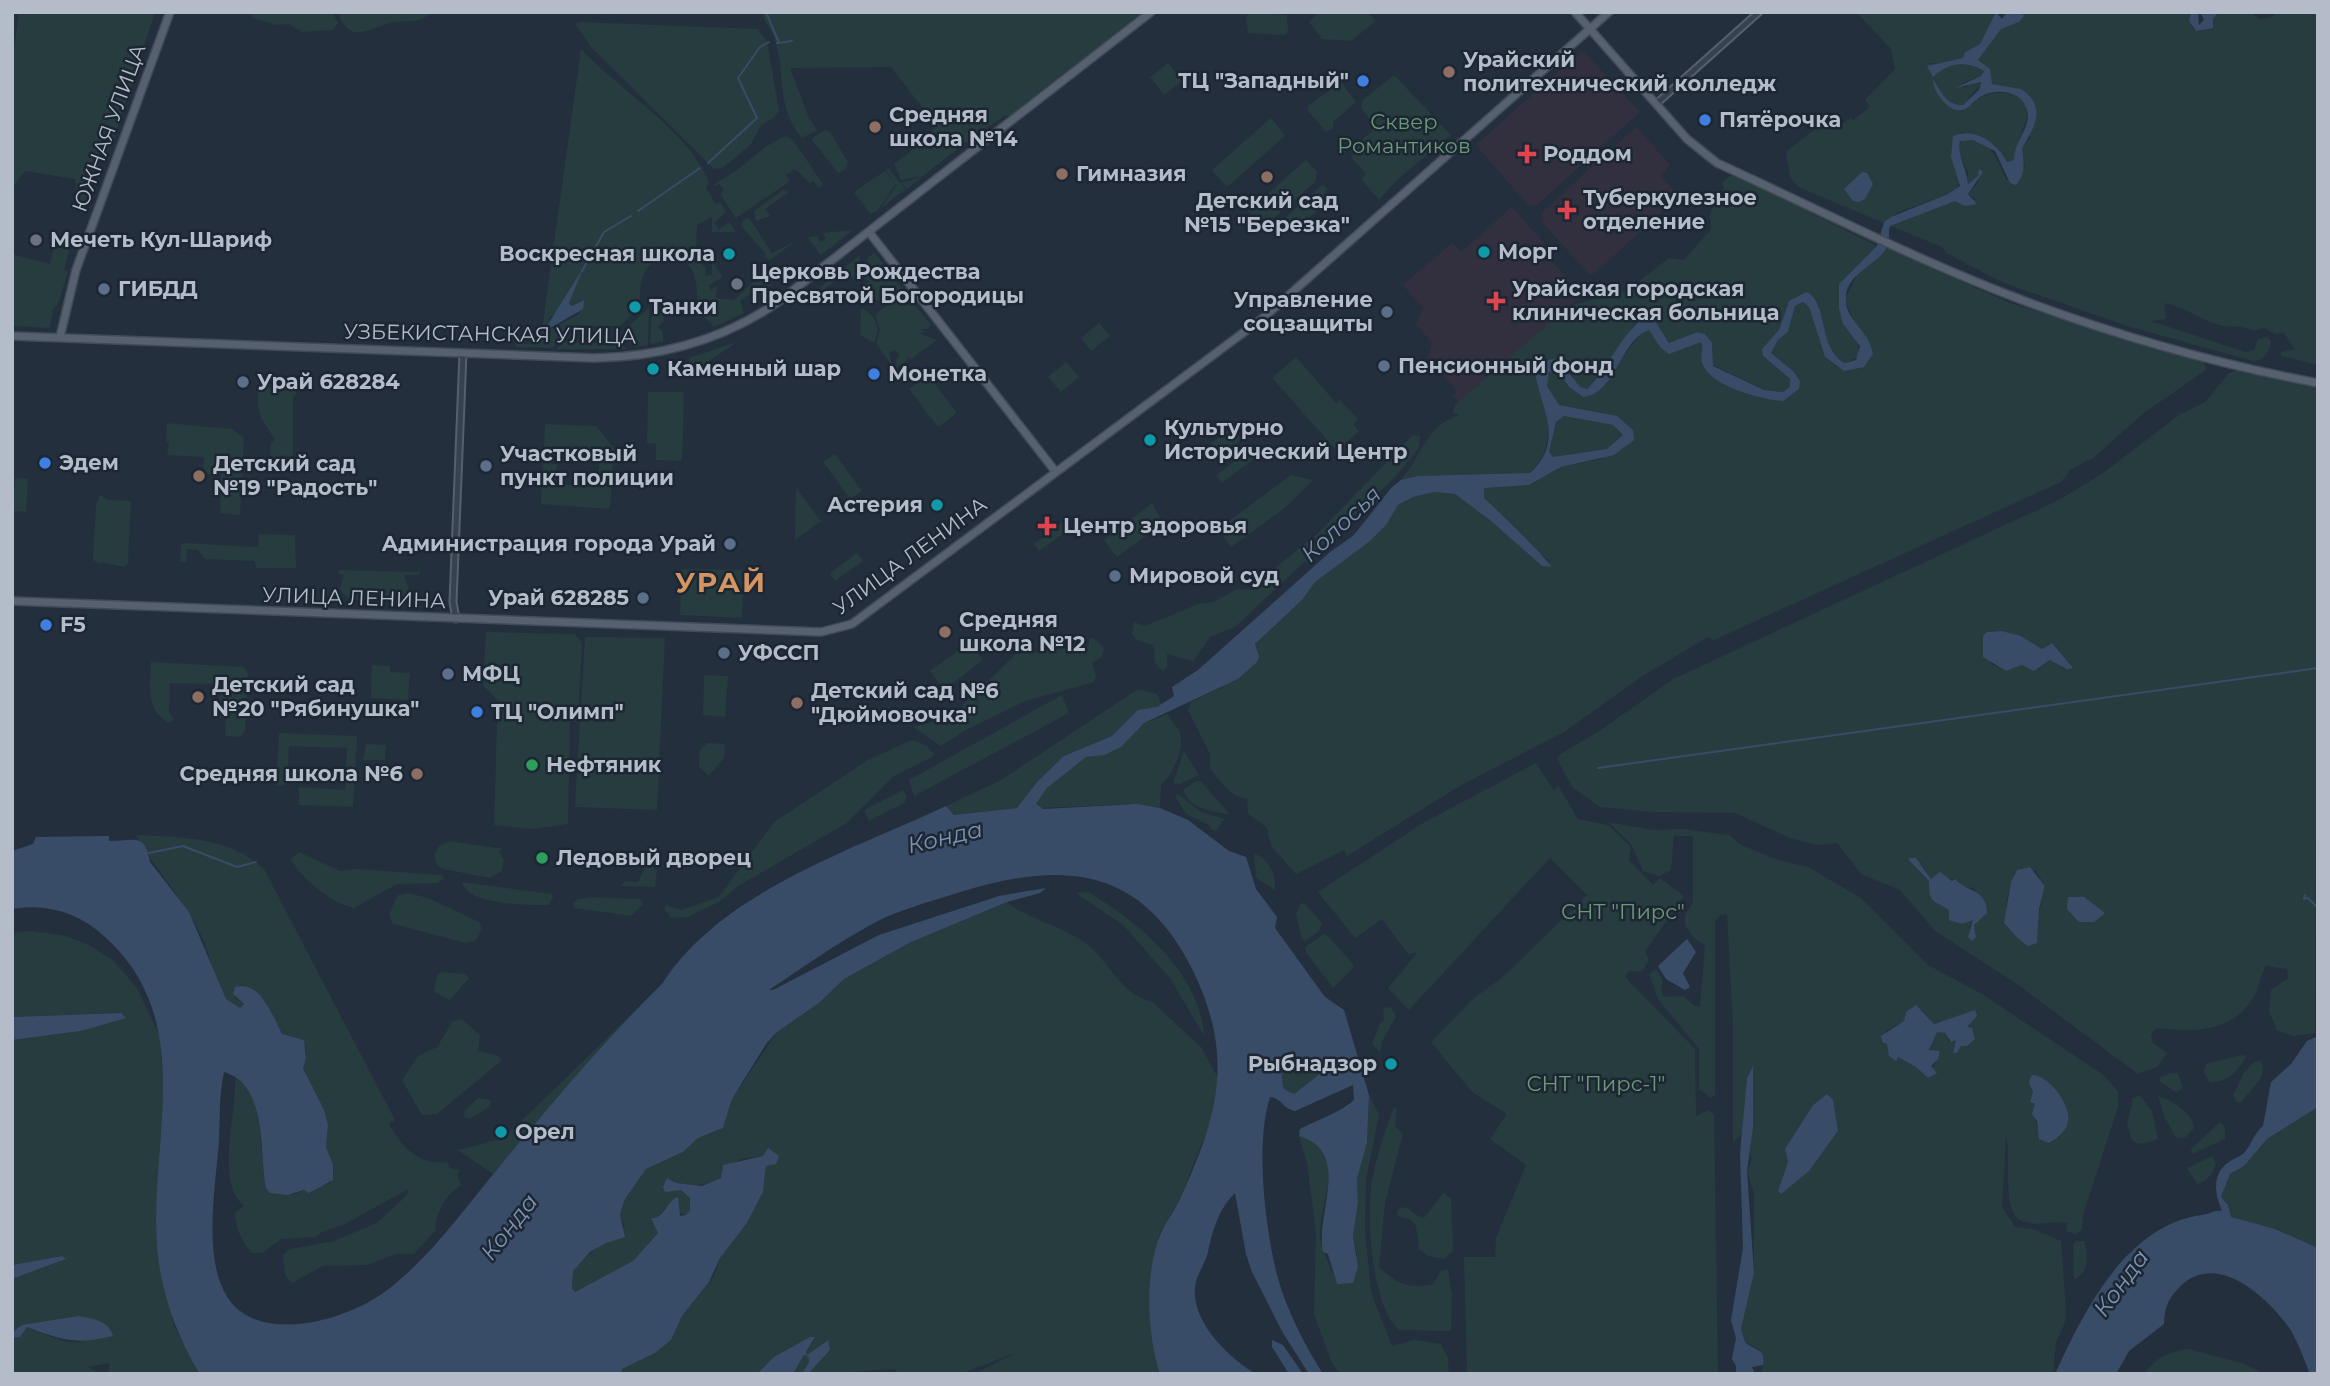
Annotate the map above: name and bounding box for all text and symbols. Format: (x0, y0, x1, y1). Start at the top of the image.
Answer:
street label: ЮЖНАЯ УЛИЦА (67, 40, 151, 215)
place label: Урайский политехнический колледж (1463, 47, 1777, 96)
marker: Урайский политехнический колледж (1441, 64, 1457, 80)
place label: ТЦ "Западный" (1178, 68, 1349, 93)
marker: ТЦ "Западный" (1355, 73, 1371, 89)
place label: Средняя школа №14 (889, 102, 1018, 151)
place label: Пятёрочка (1719, 107, 1841, 132)
park label: Сквер Романтиков (1337, 109, 1471, 158)
marker: Пятёрочка (1697, 112, 1713, 128)
marker: Средняя школа №14 (867, 119, 883, 135)
place label: Роддом (1543, 141, 1632, 166)
marker: Роддом (1517, 144, 1537, 164)
place label: Гимназия (1076, 161, 1186, 186)
marker: Гимназия (1054, 166, 1070, 182)
marker: Детский сад №15 "Березка" (1259, 169, 1275, 185)
place label: Туберкулезное отделение (1583, 185, 1757, 234)
place label: Детский сад №15 "Березка" (1184, 188, 1350, 237)
marker: Туберкулезное отделение (1557, 200, 1577, 220)
place label: Мечеть Кул-Шариф (50, 227, 272, 252)
marker: Мечеть Кул-Шариф (28, 232, 44, 248)
place label: Морг (1498, 239, 1558, 264)
place label: Воскресная школа (499, 241, 715, 266)
marker: Морг (1476, 244, 1492, 260)
marker: Воскресная школа (721, 246, 737, 262)
place label: Церковь Рождества Пресвятой Богородицы (751, 259, 1024, 308)
place label: ГИБДД (118, 276, 198, 301)
marker: Церковь Рождества Пресвятой Богородицы (729, 276, 745, 292)
place label: Урайская городская клиническая больница (1512, 276, 1780, 325)
marker: ГИБДД (96, 281, 112, 297)
place label: Управление соцзащиты (1234, 287, 1373, 336)
marker: Урайская городская клиническая больница (1486, 291, 1506, 311)
place label: Танки (649, 294, 717, 319)
marker: Танки (627, 299, 643, 315)
marker: Управление соцзащиты (1379, 304, 1395, 320)
street label: УЗБЕКИСТАНСКАЯ УЛИЦА (343, 318, 637, 349)
place label: Пенсионный фонд (1398, 353, 1613, 378)
place label: Каменный шар (667, 356, 841, 381)
marker: Пенсионный фонд (1376, 358, 1392, 374)
marker: Каменный шар (645, 361, 661, 377)
place label: Монетка (888, 361, 987, 386)
marker: Монетка (866, 366, 882, 382)
place label: Урай 628284 (257, 369, 400, 394)
marker: Урай 628284 (235, 374, 251, 390)
place label: Культурно Исторический Центр (1164, 415, 1408, 464)
marker: Культурно Исторический Центр (1142, 432, 1158, 448)
place label: Участковый пункт полиции (500, 441, 674, 490)
place label: Эдем (59, 450, 119, 475)
place label: Детский сад №19 "Радость" (213, 451, 377, 500)
marker: Эдем (37, 455, 53, 471)
marker: Участковый пункт полиции (478, 458, 494, 474)
marker: Детский сад №19 "Радость" (191, 468, 207, 484)
water label: Колосья (1295, 480, 1387, 568)
street label: УЛИЦА ЛЕНИНА (828, 491, 992, 620)
place label: Астерия (827, 492, 923, 517)
marker: Астерия (929, 497, 945, 513)
place label: Центр здоровья (1063, 513, 1247, 538)
marker: Центр здоровья (1037, 516, 1057, 536)
place label: Администрация города Урай (381, 531, 716, 556)
marker: Администрация города Урай (722, 536, 738, 552)
place label: Мировой суд (1129, 563, 1279, 588)
district label: УРАЙ (675, 565, 767, 599)
marker: Мировой суд (1107, 568, 1123, 584)
street label: УЛИЦА ЛЕНИНА (262, 582, 447, 613)
place label: Урай 628285 (488, 585, 629, 610)
marker: Урай 628285 (635, 590, 651, 606)
place label: Средняя школа №12 (959, 607, 1085, 656)
place label: F5 (60, 612, 86, 637)
marker: F5 (38, 617, 54, 633)
marker: Средняя школа №12 (937, 624, 953, 640)
place label: УФССП (738, 640, 820, 665)
marker: УФССП (716, 645, 732, 661)
place label: МФЦ (462, 661, 520, 686)
marker: МФЦ (440, 666, 456, 682)
place label: Детский сад №20 "Рябинушка" (212, 672, 420, 721)
place label: Детский сад №6 "Дюймовочка" (811, 678, 999, 727)
marker: Детский сад №20 "Рябинушка" (190, 689, 206, 705)
marker: Детский сад №6 "Дюймовочка" (789, 695, 805, 711)
place label: ТЦ "Олимп" (491, 699, 624, 724)
marker: ТЦ "Олимп" (469, 704, 485, 720)
place label: Нефтяник (546, 752, 662, 777)
marker: Нефтяник (524, 757, 540, 773)
place label: Средняя школа №6 (179, 761, 403, 786)
marker: Средняя школа №6 (409, 766, 425, 782)
water label: Конда (905, 815, 985, 859)
place label: Ледовый дворец (556, 845, 751, 870)
marker: Ледовый дворец (534, 850, 550, 866)
park label: СНТ "Пирс" (1561, 899, 1685, 924)
place label: Рыбнадзор (1248, 1051, 1377, 1076)
marker: Рыбнадзор (1383, 1056, 1399, 1072)
park label: СНТ "Пирс-1" (1527, 1071, 1665, 1096)
place label: Орел (515, 1119, 575, 1144)
marker: Орел (493, 1124, 509, 1140)
water label: Конда (474, 1188, 544, 1266)
water label: Конда (2087, 1244, 2155, 1322)

